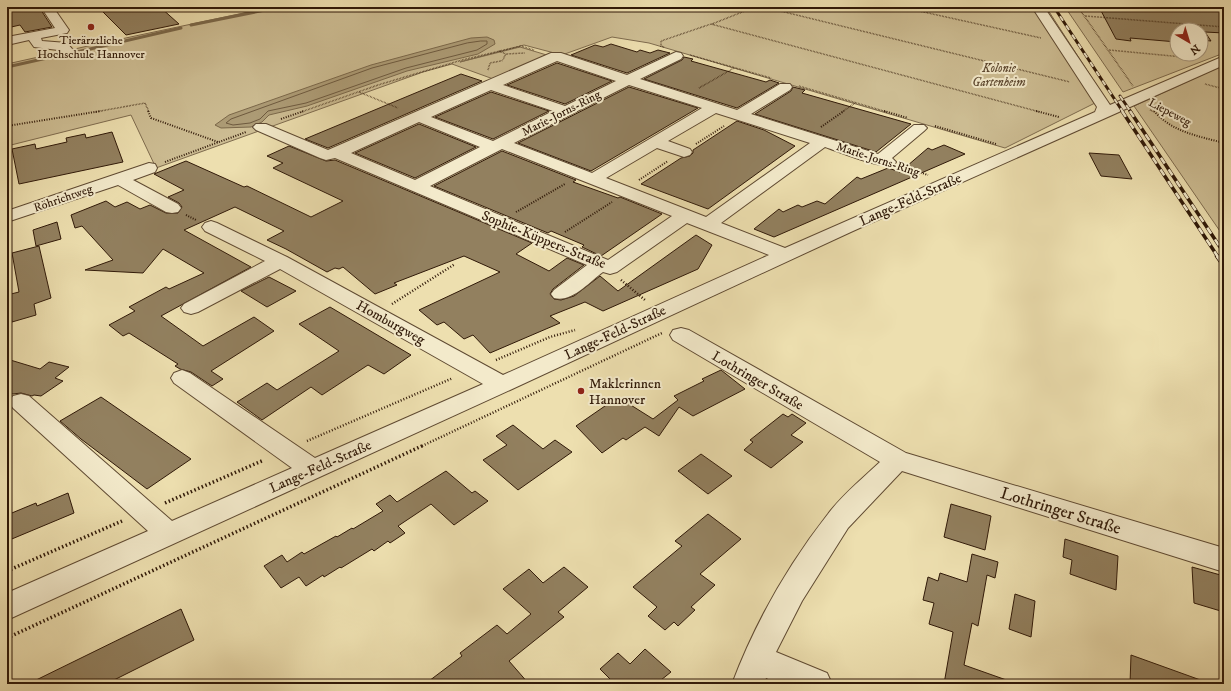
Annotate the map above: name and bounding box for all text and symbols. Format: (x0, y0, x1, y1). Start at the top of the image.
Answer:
marker: Tierärztliche Hochschule Hannover (86, 22, 96, 32)
north arrow (1169, 22, 1209, 62)
place label: Tierärztliche Hochschule Hannover (37, 33, 145, 62)
text: N (1187, 41, 1202, 57)
park label: Kolonie Gartenheim (972, 61, 1026, 90)
street label: Marie-Jorns-Ring (519, 87, 603, 140)
street label: Liepeweg (1146, 95, 1194, 130)
street label: Marie-Jorns-Ring (834, 139, 921, 180)
street label: Lange-Feld-Straße (857, 169, 964, 230)
street label: Röhrichtweg (32, 181, 95, 216)
street label: Sophie-Küppers-Straße (479, 207, 609, 273)
street label: Homburgweg (353, 297, 428, 349)
street label: Lange-Feld-Straße (562, 301, 669, 364)
street label: Lothringer Straße (708, 347, 807, 414)
place label: Maklerinnen Hannover (589, 375, 662, 409)
marker: Maklerinnen Hannover (576, 386, 586, 396)
street label: Lange-Feld-Straße (267, 436, 374, 497)
street label: Lothringer Straße (998, 482, 1124, 540)

